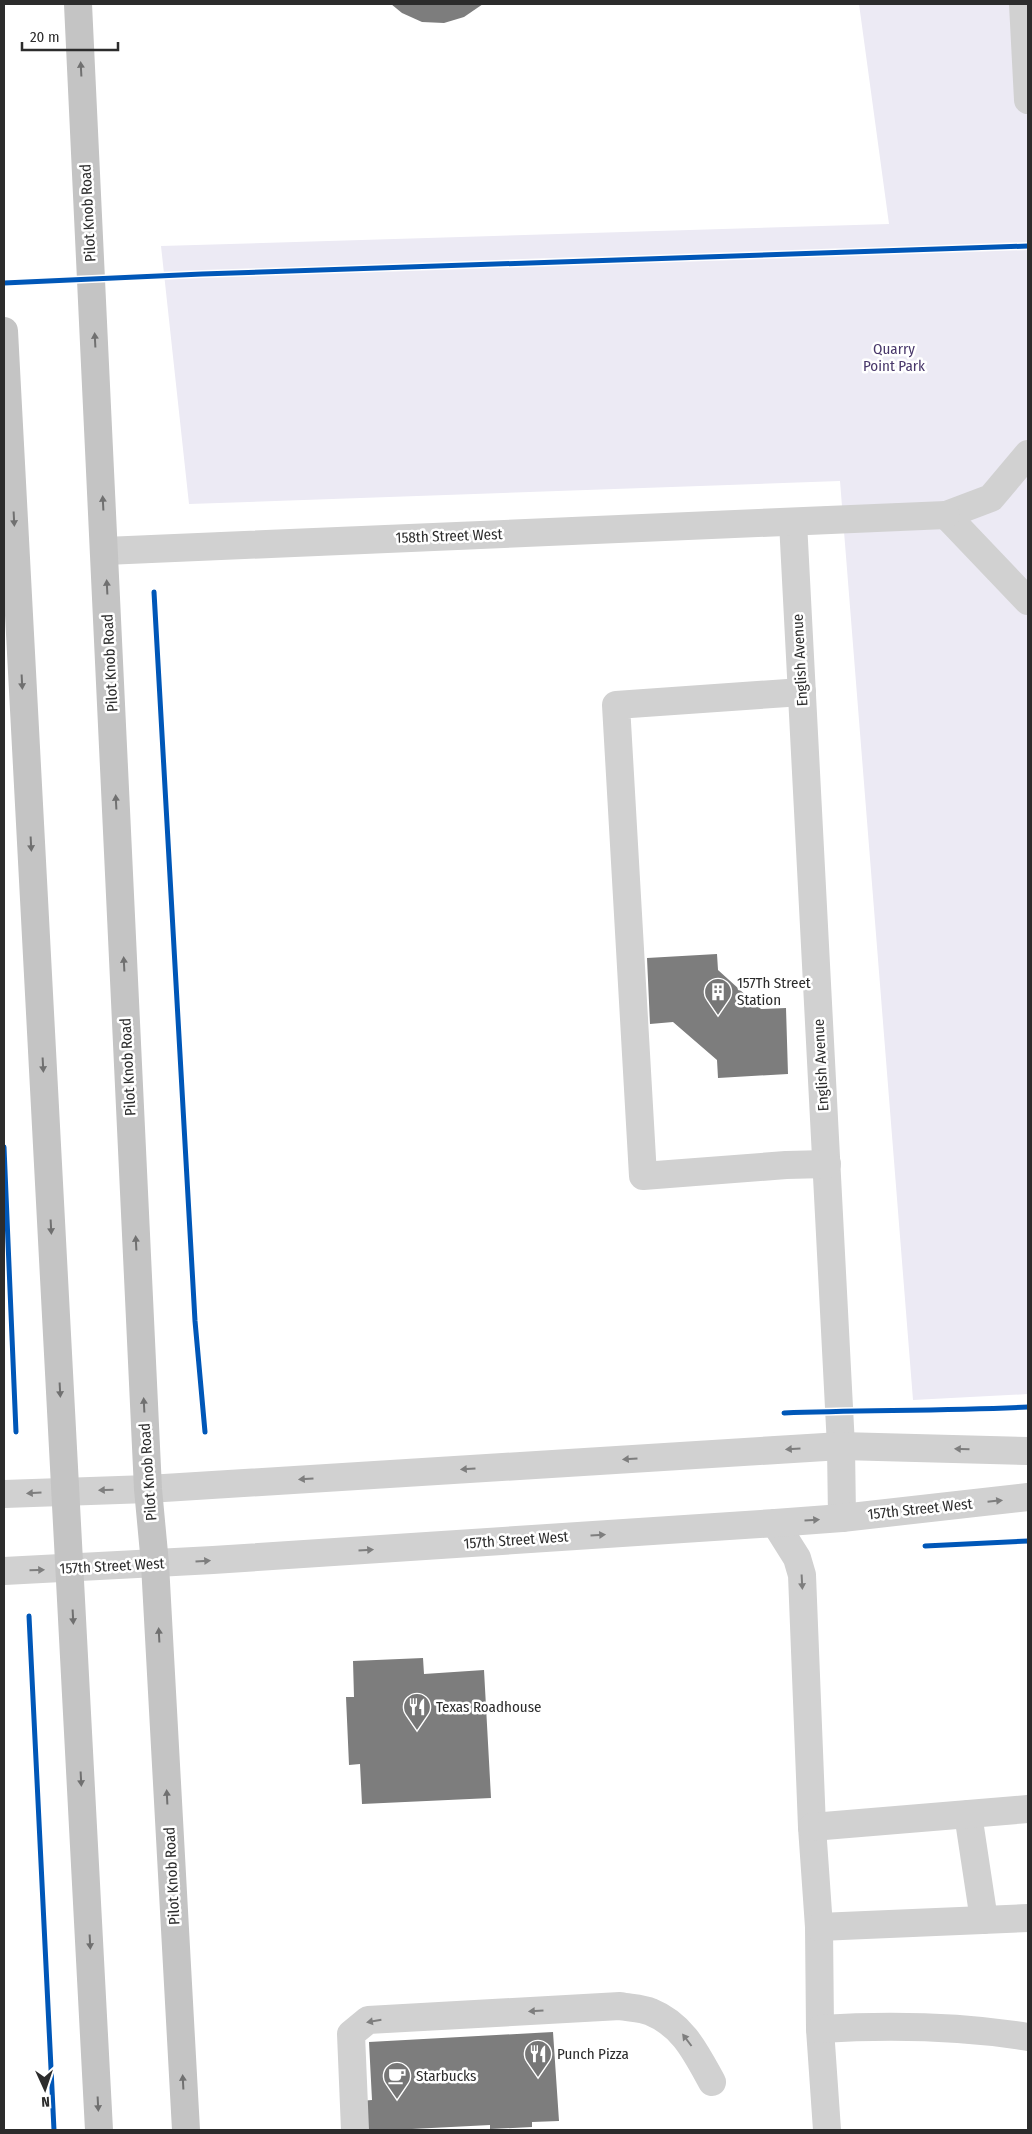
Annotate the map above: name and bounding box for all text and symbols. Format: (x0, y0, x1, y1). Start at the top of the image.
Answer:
scale bar (22, 20, 119, 52)
text: 20 m (30, 28, 60, 46)
one-way arrow (77, 61, 85, 77)
street label: Pilot Knob Road (76, 164, 100, 262)
one-way arrow (90, 332, 98, 348)
park label: Quarry Point Park (863, 340, 925, 375)
one-way arrow (98, 494, 106, 510)
one-way arrow (10, 512, 18, 528)
street label: 158th Street West (395, 525, 503, 547)
one-way arrow (102, 579, 110, 595)
street label: English Avenue (789, 613, 811, 707)
street label: Pilot Knob Road (98, 614, 122, 712)
one-way arrow (19, 674, 27, 690)
one-way arrow (112, 794, 120, 810)
one-way arrow (27, 836, 35, 852)
one-way arrow (119, 956, 127, 972)
place label: 157Th Street Station (737, 974, 811, 1009)
building icon: 157Th Street Station (703, 977, 733, 1016)
street label: Pilot Knob Road (116, 1018, 140, 1116)
street label: English Avenue (810, 1018, 832, 1112)
one-way arrow (39, 1057, 47, 1073)
one-way arrow (48, 1220, 56, 1236)
one-way arrow (132, 1235, 140, 1251)
one-way arrow (56, 1382, 64, 1398)
one-way arrow (140, 1397, 148, 1413)
street label: Pilot Knob Road (136, 1422, 160, 1522)
one-way arrow (784, 1445, 800, 1453)
one-way arrow (954, 1445, 970, 1453)
one-way arrow (622, 1455, 638, 1463)
one-way arrow (460, 1465, 476, 1473)
one-way arrow (298, 1476, 314, 1484)
one-way arrow (98, 1486, 114, 1494)
one-way arrow (26, 1489, 42, 1497)
street label: 157th Street West (867, 1495, 973, 1523)
one-way arrow (987, 1497, 1003, 1505)
one-way arrow (804, 1516, 820, 1524)
street label: 157th Street West (463, 1527, 569, 1553)
one-way arrow (590, 1530, 606, 1538)
one-way arrow (358, 1546, 374, 1554)
street label: 157th Street West (59, 1554, 165, 1578)
one-way arrow (196, 1556, 212, 1564)
one-way arrow (29, 1565, 45, 1573)
one-way arrow (798, 1574, 806, 1590)
one-way arrow (69, 1609, 77, 1625)
one-way arrow (154, 1626, 162, 1642)
restaurant icon: Texas Roadhouse (402, 1692, 432, 1731)
place label: Texas Roadhouse (436, 1698, 541, 1716)
one-way arrow (78, 1772, 86, 1788)
one-way arrow (163, 1789, 171, 1805)
street label: Pilot Knob Road (160, 1827, 184, 1925)
one-way arrow (86, 1934, 94, 1950)
one-way arrow (527, 2007, 543, 2015)
one-way arrow (365, 2017, 381, 2025)
one-way arrow (682, 2033, 692, 2047)
restaurant icon: Punch Pizza (523, 2039, 553, 2078)
place label: Punch Pizza (557, 2045, 629, 2063)
cafe icon: Starbucks (382, 2061, 412, 2100)
north arrow (20, 2064, 70, 2114)
place label: Starbucks (416, 2067, 476, 2085)
one-way arrow (179, 2073, 187, 2089)
text: N (41, 2093, 50, 2110)
one-way arrow (94, 2096, 102, 2112)

